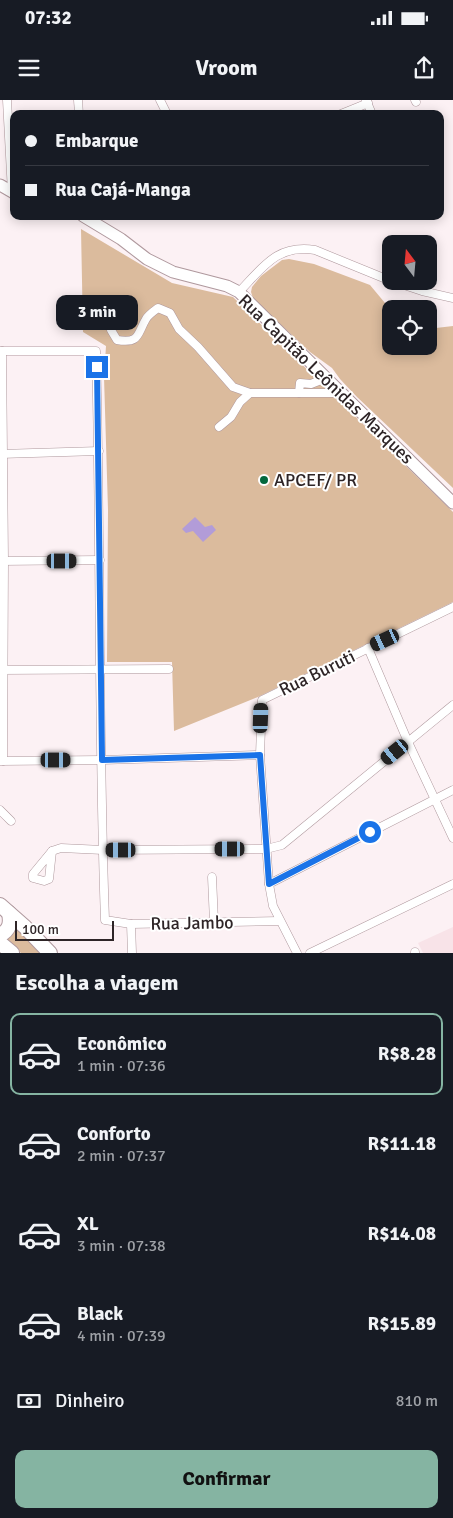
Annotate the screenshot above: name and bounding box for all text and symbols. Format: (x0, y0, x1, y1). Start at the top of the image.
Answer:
text: 07:32 (25, 6, 72, 30)
icon: menu (15, 54, 43, 82)
text: Vroom (196, 54, 258, 81)
icon: share (410, 54, 438, 82)
text: Embarque (55, 129, 139, 153)
text: Rua Cajá-Manga (55, 178, 191, 202)
north arrow (382, 235, 438, 290)
map controls (382, 235, 437, 355)
street label: Rua Capitão Leônidas Marques (234, 289, 418, 469)
callout: 3 min (56, 294, 138, 330)
button: locate (382, 300, 437, 355)
text: 3 min (78, 302, 116, 322)
route end (86, 356, 108, 378)
place label: APCEF/ PR (274, 469, 357, 491)
marker: APCEF/ PR (258, 474, 270, 486)
car (47, 554, 77, 569)
car (368, 627, 401, 653)
street label: Rua Buruti (275, 645, 359, 701)
car (252, 703, 269, 733)
car (378, 737, 411, 767)
car (41, 753, 71, 768)
route start (359, 821, 381, 843)
car (215, 842, 245, 857)
car (106, 843, 136, 858)
street label: Rua Jambo (150, 911, 234, 935)
scale bar (15, 918, 114, 941)
text: 100 m (22, 921, 59, 938)
text: Escolha a viagem (15, 969, 179, 996)
icon: car (17, 1032, 62, 1077)
text: Econômico (77, 1032, 167, 1056)
text: R$8.28 (378, 1042, 436, 1066)
text: 1 min · 07:36 (77, 1056, 166, 1076)
icon: car (17, 1122, 62, 1167)
text: Conforto (77, 1122, 151, 1146)
text: R$11.18 (368, 1132, 436, 1156)
text: 2 min · 07:37 (77, 1146, 166, 1166)
icon: car (17, 1212, 62, 1257)
text: XL (77, 1212, 99, 1236)
text: R$14.08 (368, 1222, 436, 1246)
text: 3 min · 07:38 (77, 1236, 166, 1256)
icon: car (17, 1302, 62, 1347)
text: Black (77, 1302, 123, 1326)
text: R$15.89 (368, 1312, 436, 1336)
text: 4 min · 07:39 (77, 1326, 166, 1346)
icon: cash (15, 1387, 43, 1415)
text: Dinheiro (55, 1389, 124, 1413)
text: 810 m (396, 1391, 438, 1411)
button: Confirmar (15, 1450, 438, 1508)

